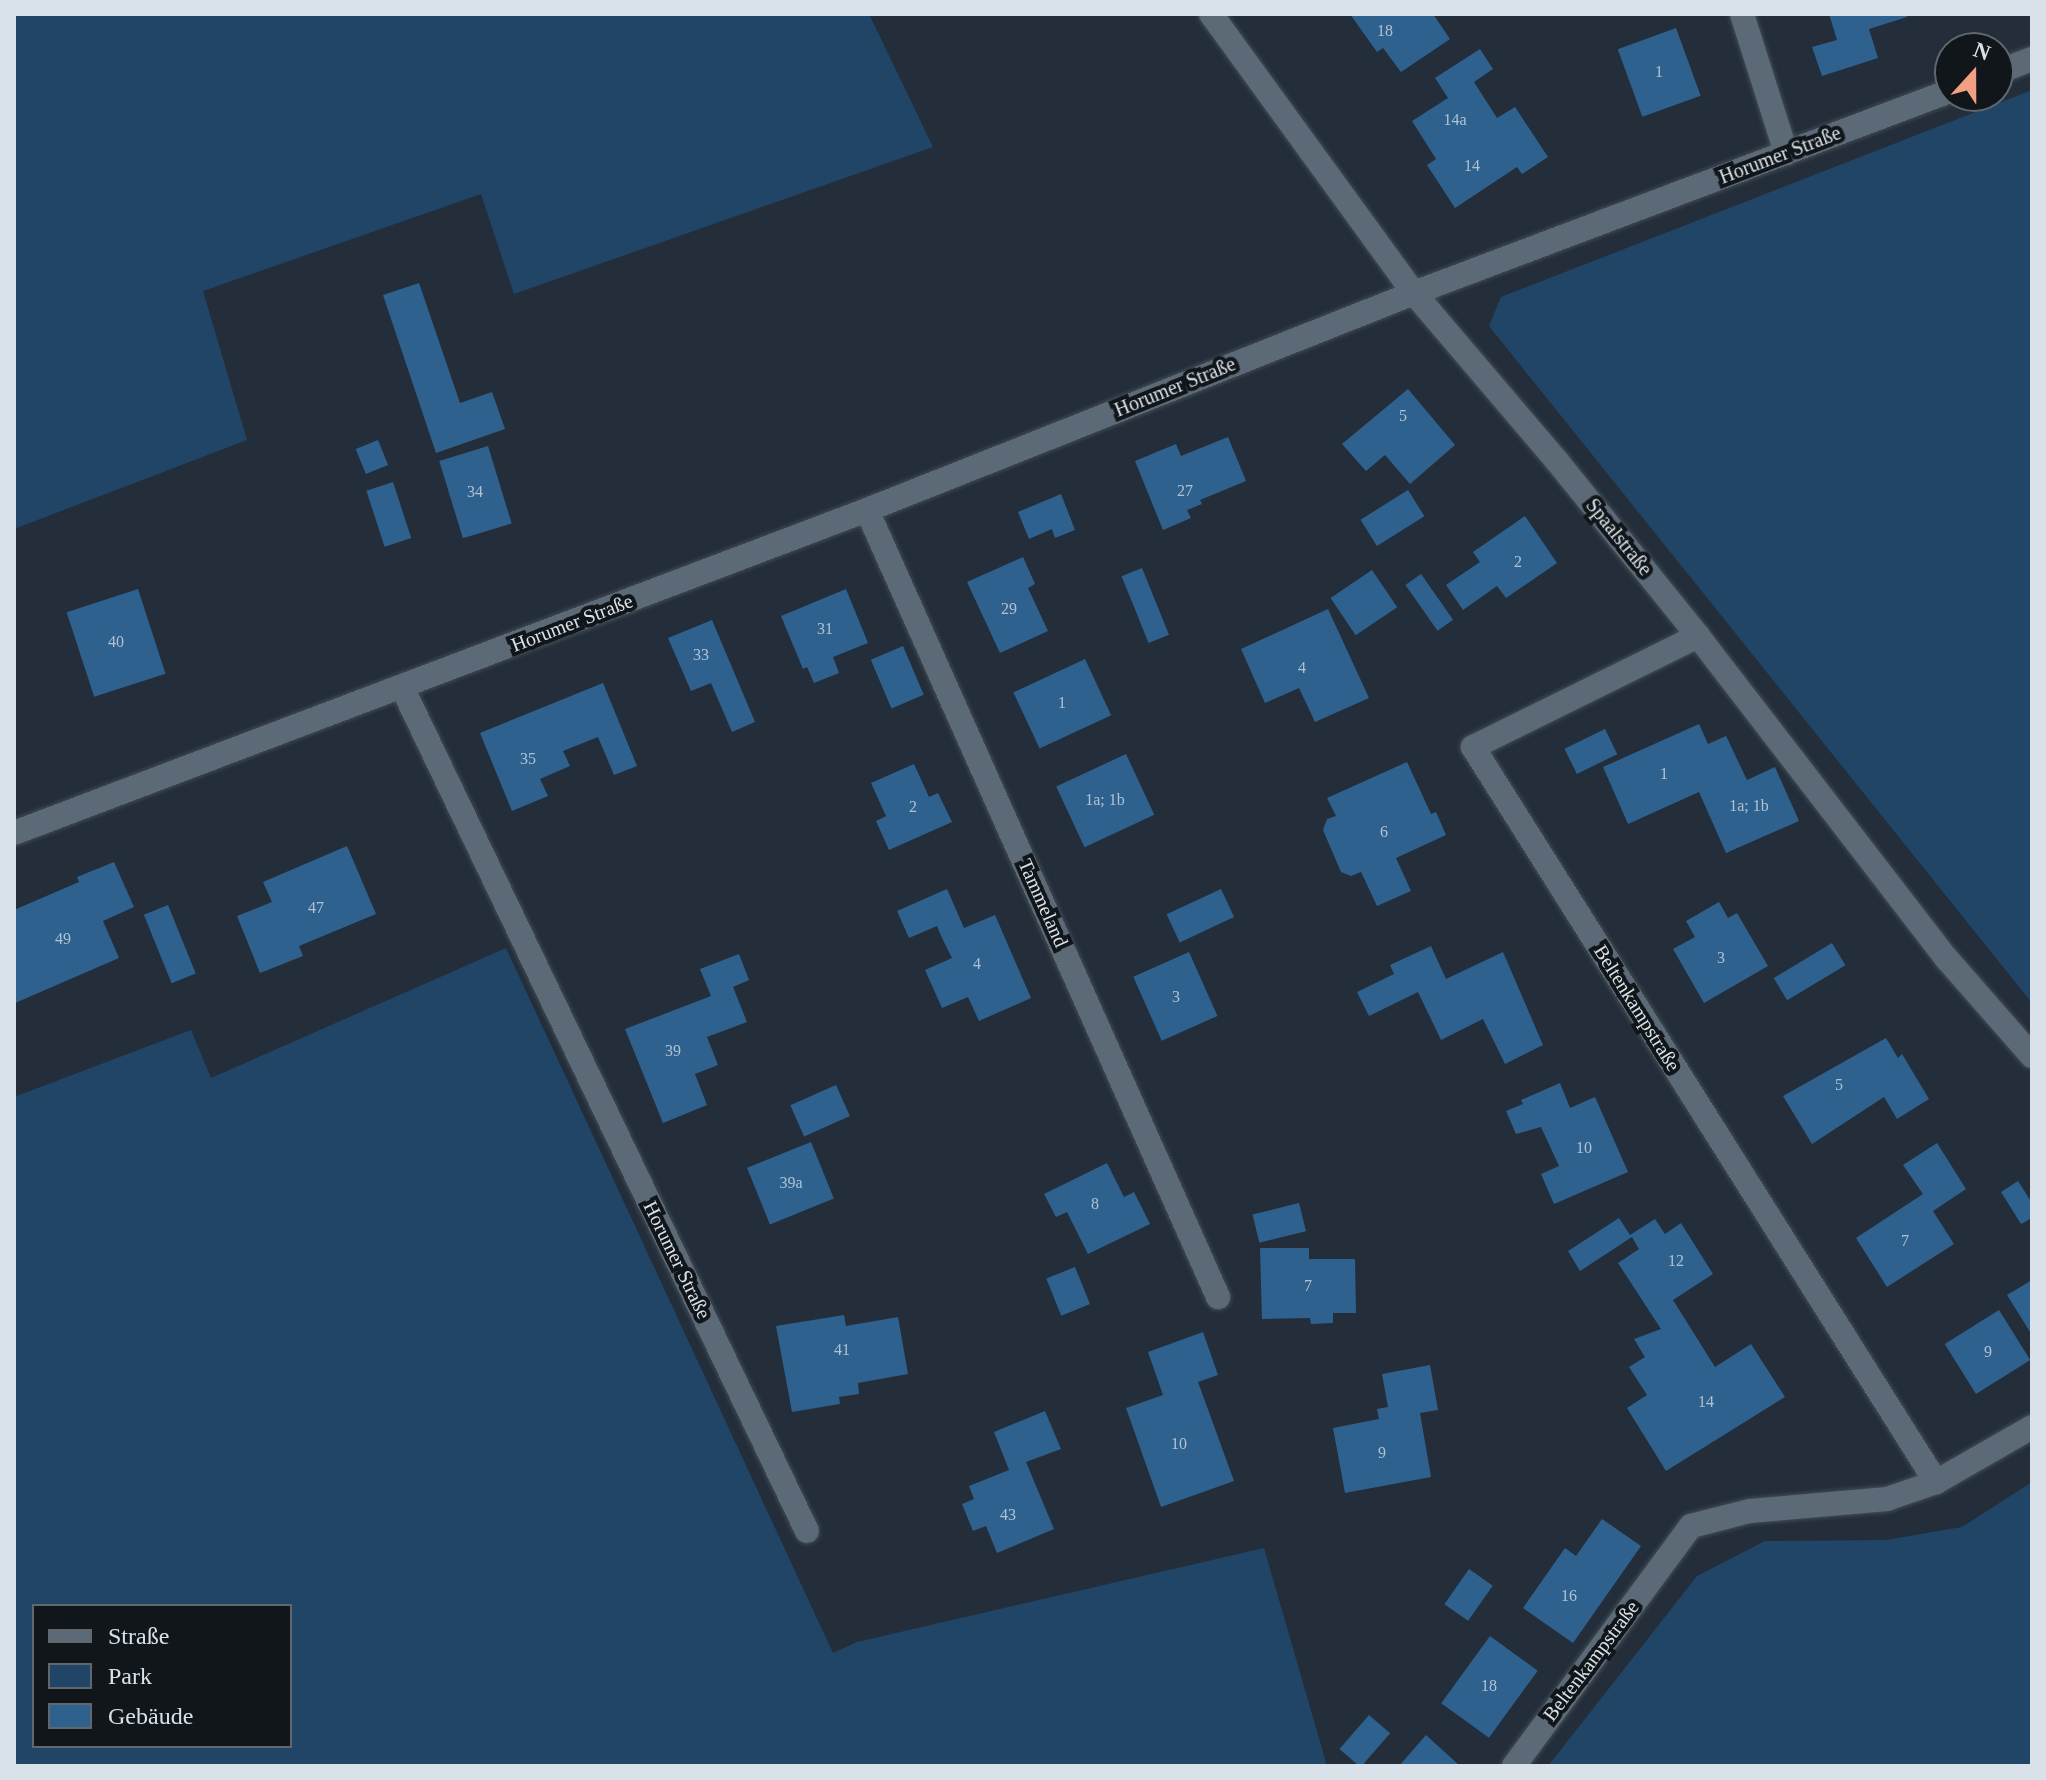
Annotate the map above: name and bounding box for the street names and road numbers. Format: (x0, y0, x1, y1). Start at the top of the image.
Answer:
street label: Horumer Straße (1716, 121, 1844, 189)
street label: Horumer Straße (1111, 352, 1239, 422)
street label: Spaalstraße (1581, 494, 1657, 580)
street label: Horumer Straße (508, 589, 636, 657)
street label: Tammeland (1013, 855, 1073, 951)
street label: Beltenkampstraße (1589, 940, 1685, 1076)
street label: Horumer Straße (638, 1197, 716, 1323)
street label: Beltenkampstraße (1538, 1596, 1644, 1726)

